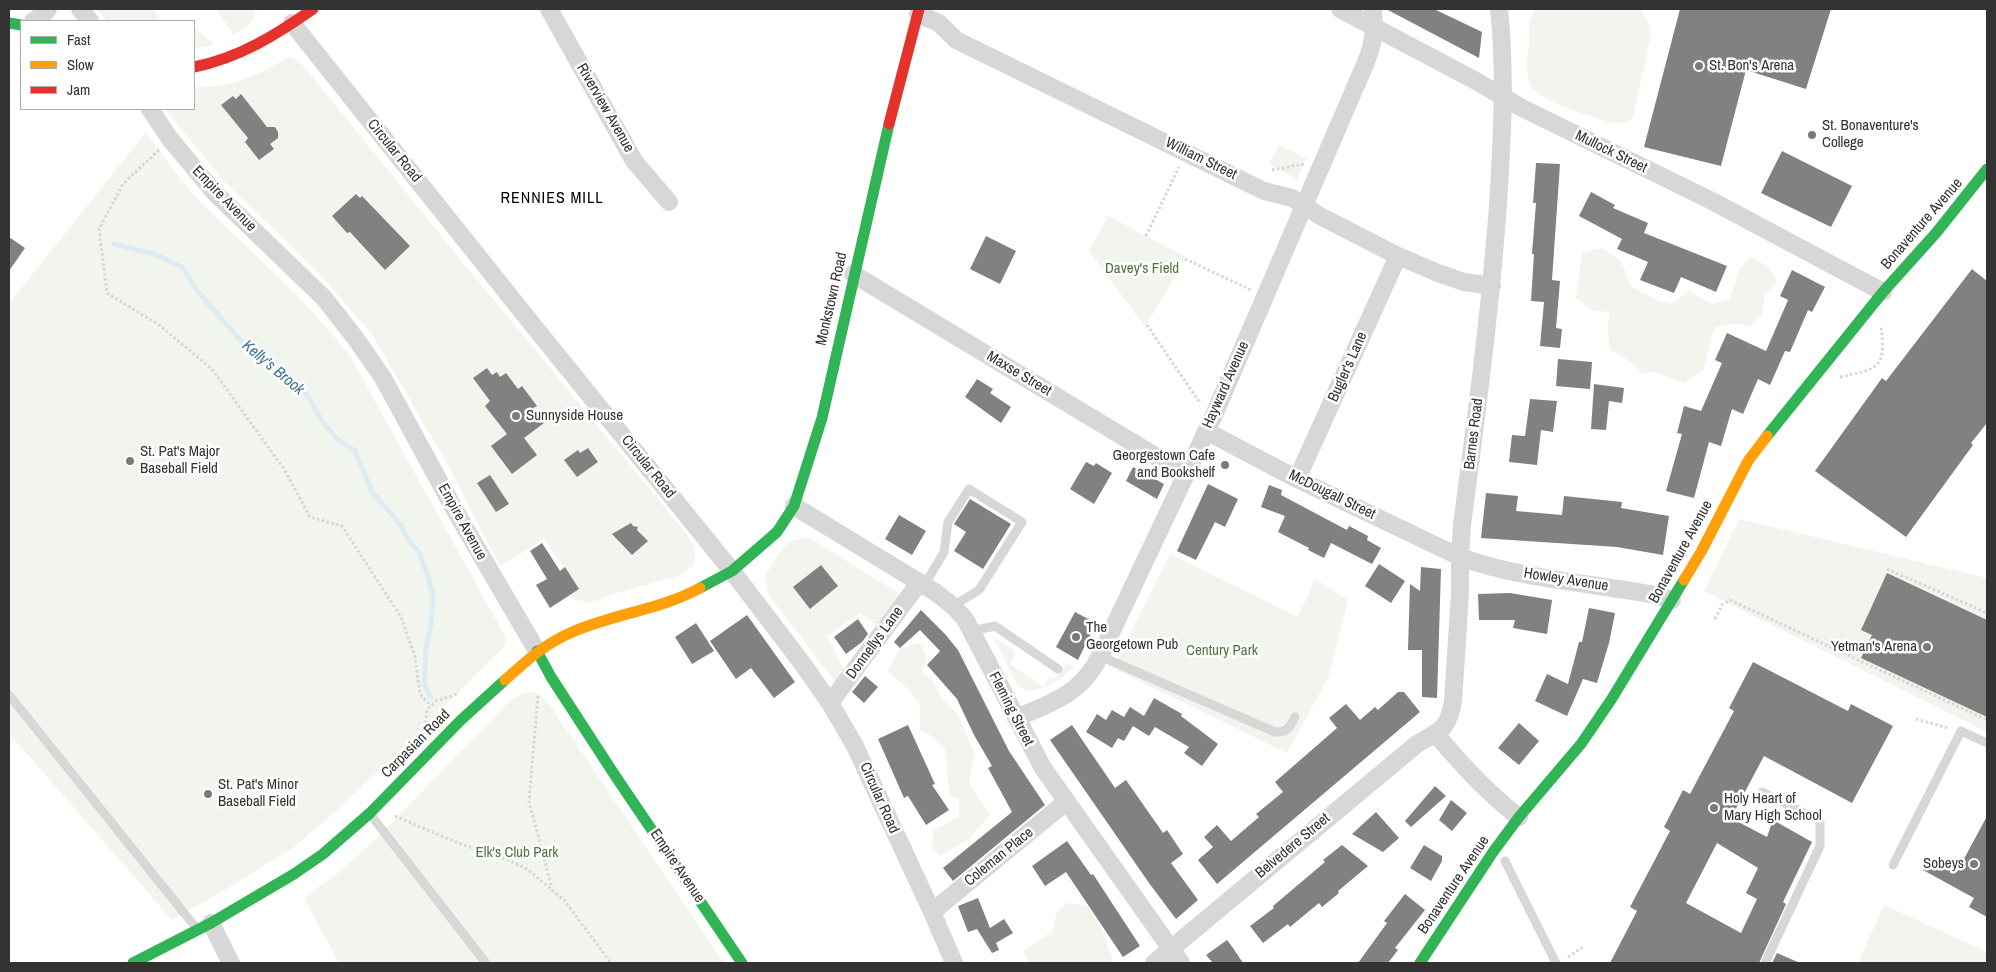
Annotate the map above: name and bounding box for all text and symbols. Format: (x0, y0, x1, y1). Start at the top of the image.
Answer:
legend (20, 20, 195, 110)
text: Fast (67, 29, 90, 50)
text: Slow (67, 54, 94, 75)
place label: St. Bon's Arena (1709, 57, 1794, 75)
street label: Riverview Avenue (572, 60, 638, 156)
marker: St. Bon's Arena (1693, 60, 1705, 72)
text: Jam (67, 79, 90, 100)
street label: Circular Road (363, 116, 425, 186)
place label: St. Bonaventure's College (1822, 117, 1919, 152)
street label: Mullock Street (1572, 127, 1650, 177)
marker: St. Bonaventure's College (1806, 129, 1818, 141)
street label: William Street (1162, 134, 1240, 184)
street label: Empire Avenue (188, 162, 260, 236)
street label: Bonaventure Avenue (1878, 175, 1966, 273)
district label: RENNIES MILL (499, 189, 605, 209)
street label: Monkstown Road (813, 251, 851, 347)
park label: Davey's Field (1105, 260, 1179, 278)
street label: Bugler's Lane (1325, 329, 1371, 405)
water label: Kelly's Brook (238, 336, 308, 400)
street label: Hayward Avenue (1199, 339, 1253, 431)
street label: Maxse Street (983, 348, 1055, 400)
street label: Barnes Road (1461, 397, 1487, 471)
place label: Sunnyside House (526, 407, 623, 425)
marker: Sunnyside House (510, 410, 522, 422)
street label: Circular Road (617, 432, 679, 502)
place label: St. Pat's Major Baseball Field (140, 443, 220, 478)
place label: Georgestown Cafe and Bookshelf (1112, 447, 1215, 482)
marker: St. Pat's Major Baseball Field (124, 455, 136, 467)
marker: Georgestown Cafe and Bookshelf (1219, 459, 1231, 471)
street label: McDougall Street (1286, 466, 1378, 524)
street label: Empire Avenue (434, 481, 490, 563)
street label: Bonaventure Avenue (1645, 497, 1717, 607)
street label: Howley Avenue (1522, 564, 1610, 596)
street label: Donnellys Lane (843, 603, 907, 683)
place label: The Georgetown Pub (1086, 619, 1178, 654)
marker: The Georgetown Pub (1070, 631, 1082, 643)
place label: Yetman's Arena (1831, 638, 1917, 656)
marker: Yetman's Arena (1921, 641, 1933, 653)
park label: Century Park (1186, 642, 1258, 660)
street label: Fleming Street (985, 669, 1037, 749)
street label: Carpasian Road (378, 706, 454, 782)
street label: Circular Road (855, 760, 903, 836)
place label: St. Pat's Minor Baseball Field (218, 776, 298, 811)
marker: St. Pat's Minor Baseball Field (202, 788, 214, 800)
place label: Holy Heart of Mary High School (1724, 790, 1822, 825)
marker: Holy Heart of Mary High School (1708, 802, 1720, 814)
street label: Belvedere Street (1252, 810, 1334, 882)
street label: Coleman Place (961, 824, 1037, 890)
street label: Empire Avenue (646, 826, 708, 906)
street label: Bonaventure Avenue (1414, 832, 1494, 938)
park label: Elk's Club Park (475, 844, 559, 862)
place label: Sobeys (1923, 855, 1964, 873)
marker: Sobeys (1968, 858, 1980, 870)

